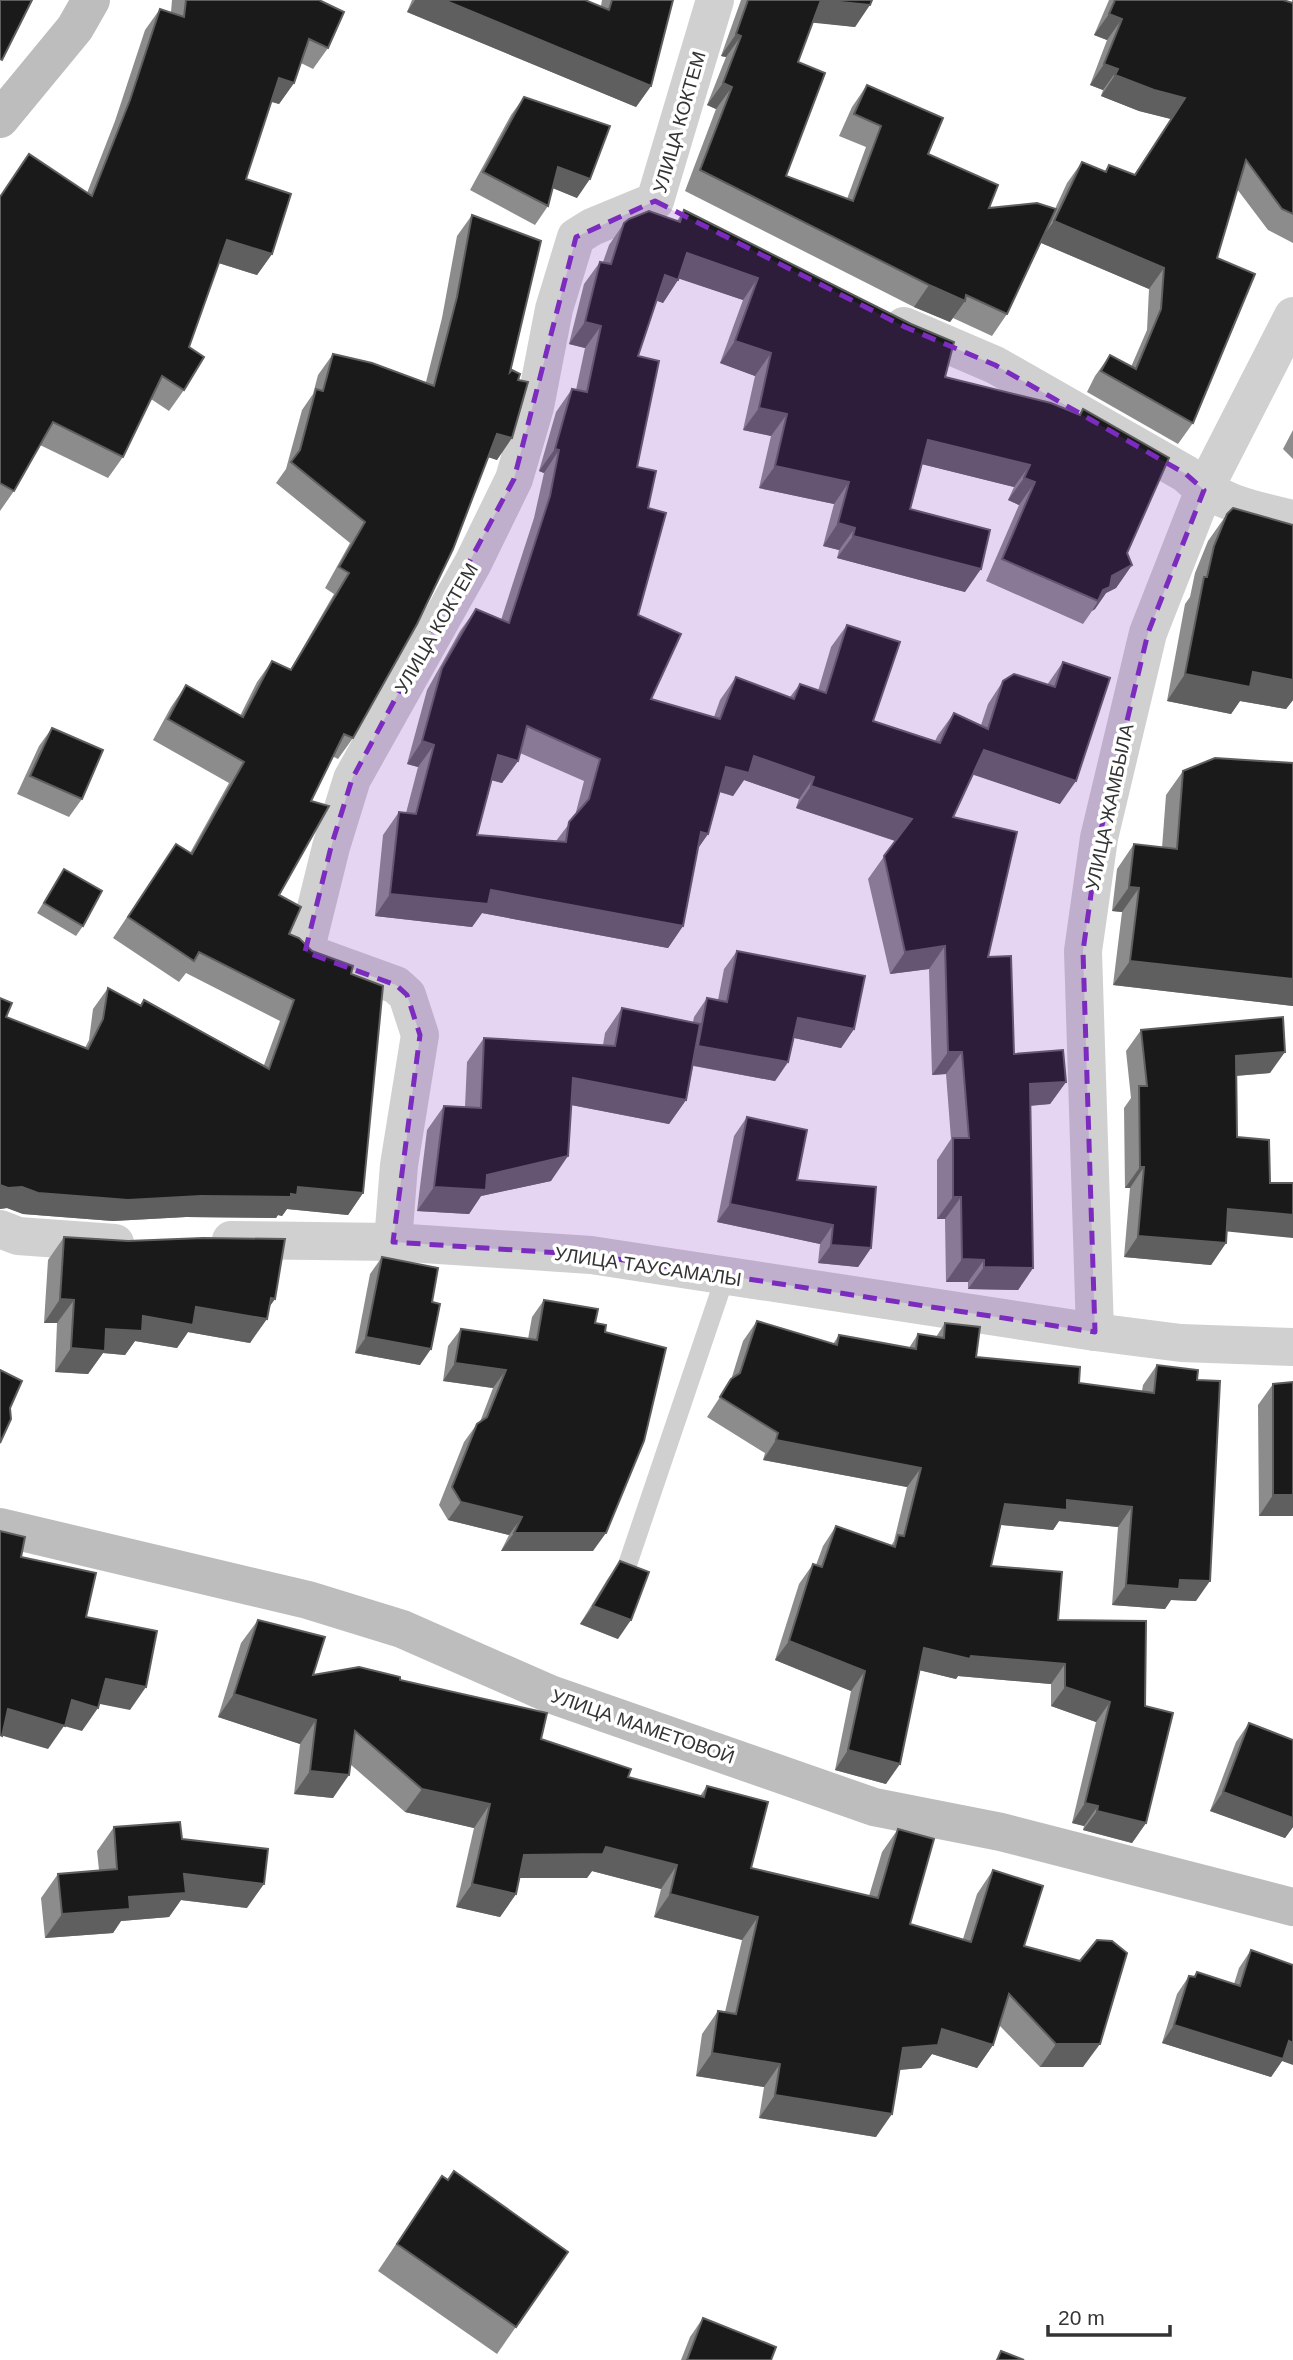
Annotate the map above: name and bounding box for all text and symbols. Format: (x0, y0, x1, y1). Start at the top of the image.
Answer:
street label: УЛИЦА КОКТЕМ (649, 49, 710, 195)
street label: УЛИЦА КОКТЕМ (391, 560, 482, 697)
street label: УЛИЦА ЖАМБЫЛА (1082, 721, 1138, 892)
street label: УЛИЦА ТАУСАМАЛЫ (553, 1243, 743, 1290)
street label: УЛИЦА МАМЕТОВОЙ (548, 1685, 737, 1768)
scale bar (1048, 2294, 1170, 2338)
text: 20 m (1058, 2306, 1105, 2329)

